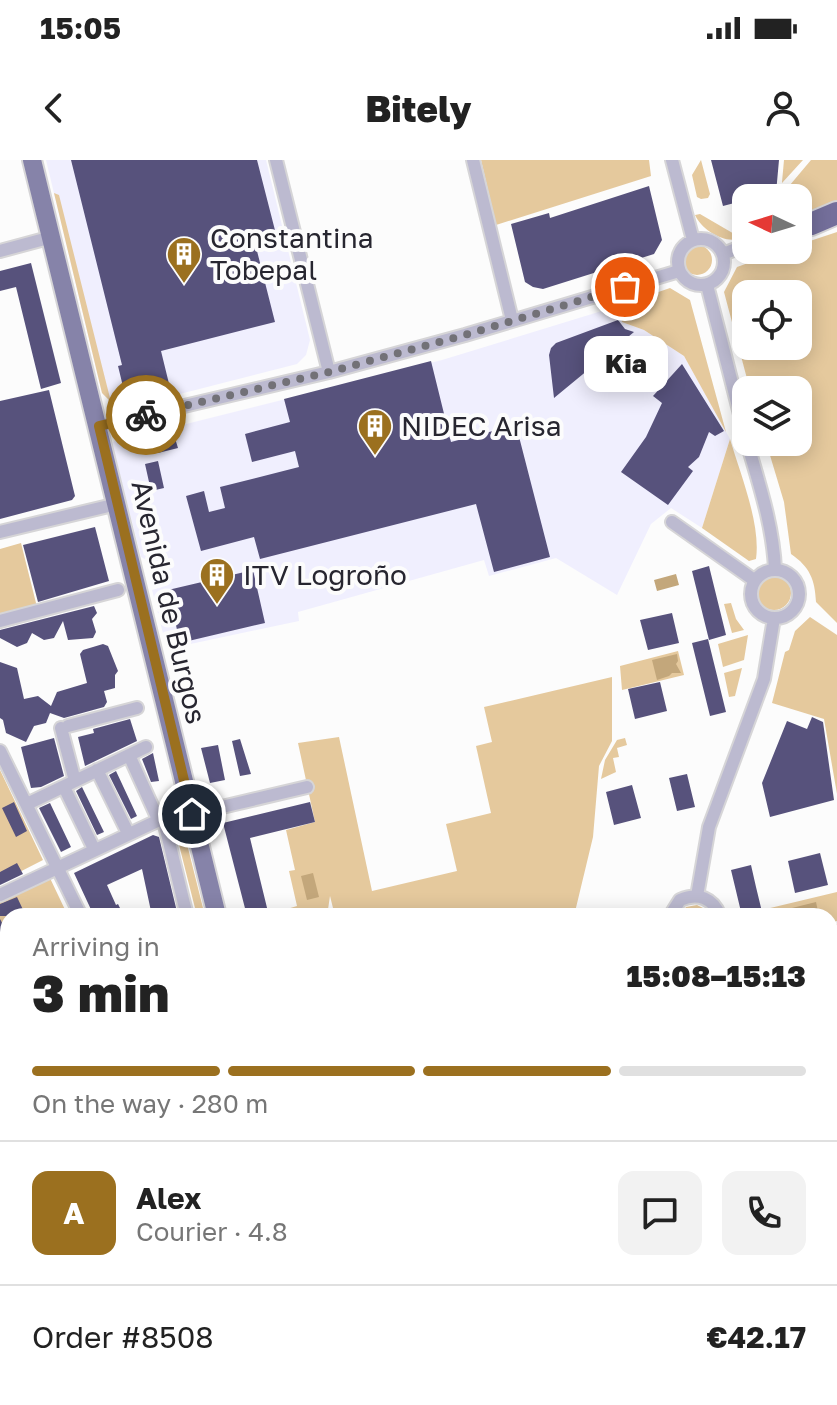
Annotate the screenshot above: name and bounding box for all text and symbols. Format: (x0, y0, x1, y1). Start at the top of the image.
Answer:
text: 15:05 (40, 10, 121, 46)
icon: back (32, 86, 76, 130)
icon: person (761, 86, 805, 130)
text: Bitely (366, 87, 471, 130)
north arrow (732, 184, 812, 264)
map controls (732, 184, 812, 456)
place label: Constantina Tobepal (210, 221, 374, 286)
building icon: Constantina Tobepal (165, 235, 203, 285)
pin (591, 253, 659, 321)
icon: bag (603, 265, 647, 309)
button: locate (732, 280, 812, 360)
callout: Kia (583, 335, 667, 391)
text: Kia (605, 348, 647, 379)
courier (106, 375, 186, 455)
button: layers (732, 376, 812, 456)
icon: bike (124, 393, 168, 437)
building icon: NIDEC Arisa (356, 407, 394, 457)
place label: NIDEC Arisa (401, 409, 562, 442)
street label: Avenida de Burgos (125, 477, 214, 727)
building icon: ITV Logroño (198, 556, 236, 606)
place label: ITV Logroño (243, 558, 407, 591)
pin (158, 780, 226, 848)
icon: home (170, 792, 214, 836)
text: Arriving in (32, 931, 160, 962)
text: 15:08–15:13 (626, 958, 806, 994)
text: 3 min (32, 961, 169, 1023)
text: On the way · 280 m (32, 1088, 268, 1119)
button: chat (618, 1171, 702, 1255)
button: phone (722, 1171, 806, 1255)
text: Alex (136, 1180, 201, 1216)
text: A (63, 1195, 85, 1231)
text: Courier · 4.8 (136, 1216, 288, 1247)
text: Order #8508 (32, 1319, 214, 1355)
text: €42.17 (706, 1319, 806, 1355)

